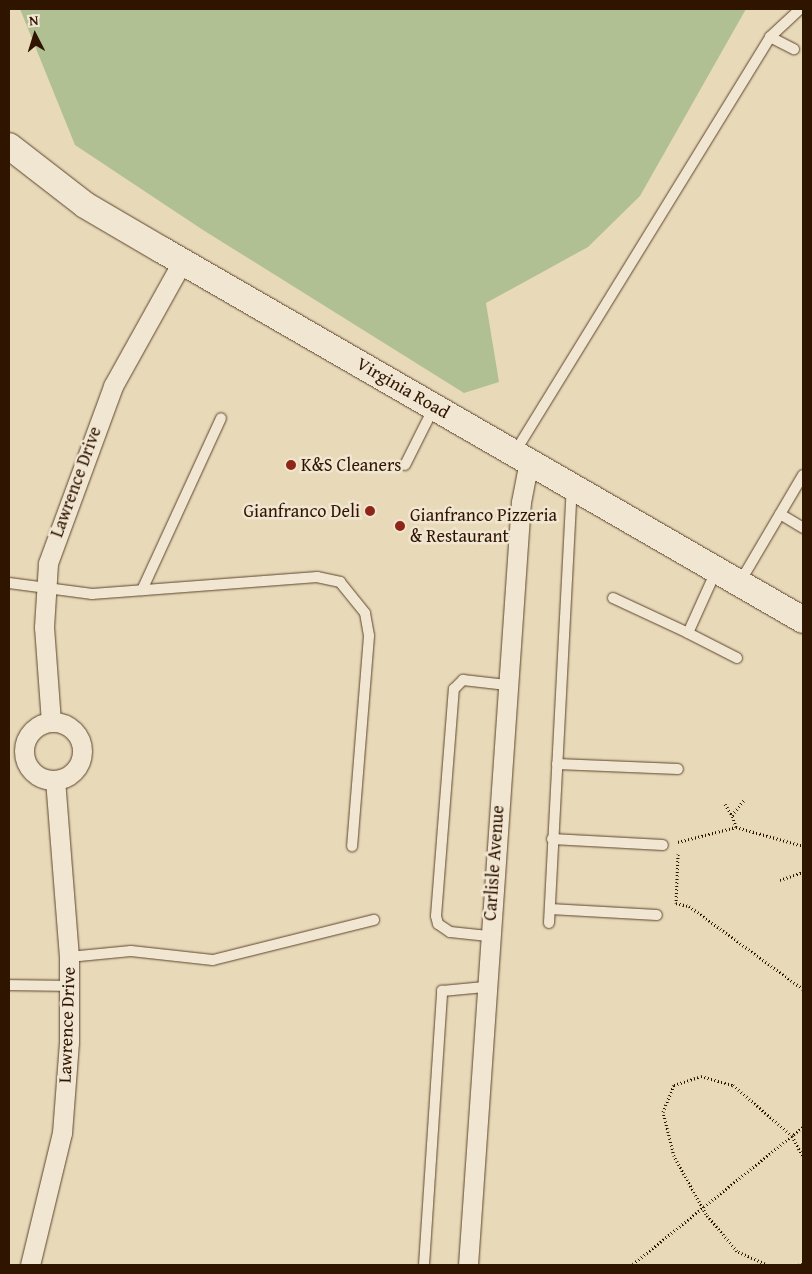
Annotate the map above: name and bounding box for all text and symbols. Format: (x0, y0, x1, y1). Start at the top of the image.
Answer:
north arrow (10, 10, 60, 60)
text: N (28, 10, 39, 30)
street label: Virginia Road (353, 353, 453, 423)
street label: Lawrence Drive (46, 424, 106, 540)
place label: K&S Cleaners (301, 454, 401, 476)
marker: K&S Cleaners (285, 459, 297, 471)
place label: Gianfranco Deli (243, 500, 360, 522)
marker: Gianfranco Deli (364, 505, 376, 517)
place label: Gianfranco Pizzeria & Restaurant (410, 505, 557, 548)
marker: Gianfranco Pizzeria & Restaurant (394, 520, 406, 532)
street label: Carlisle Avenue (479, 805, 509, 921)
street label: Lawrence Drive (54, 967, 80, 1083)

